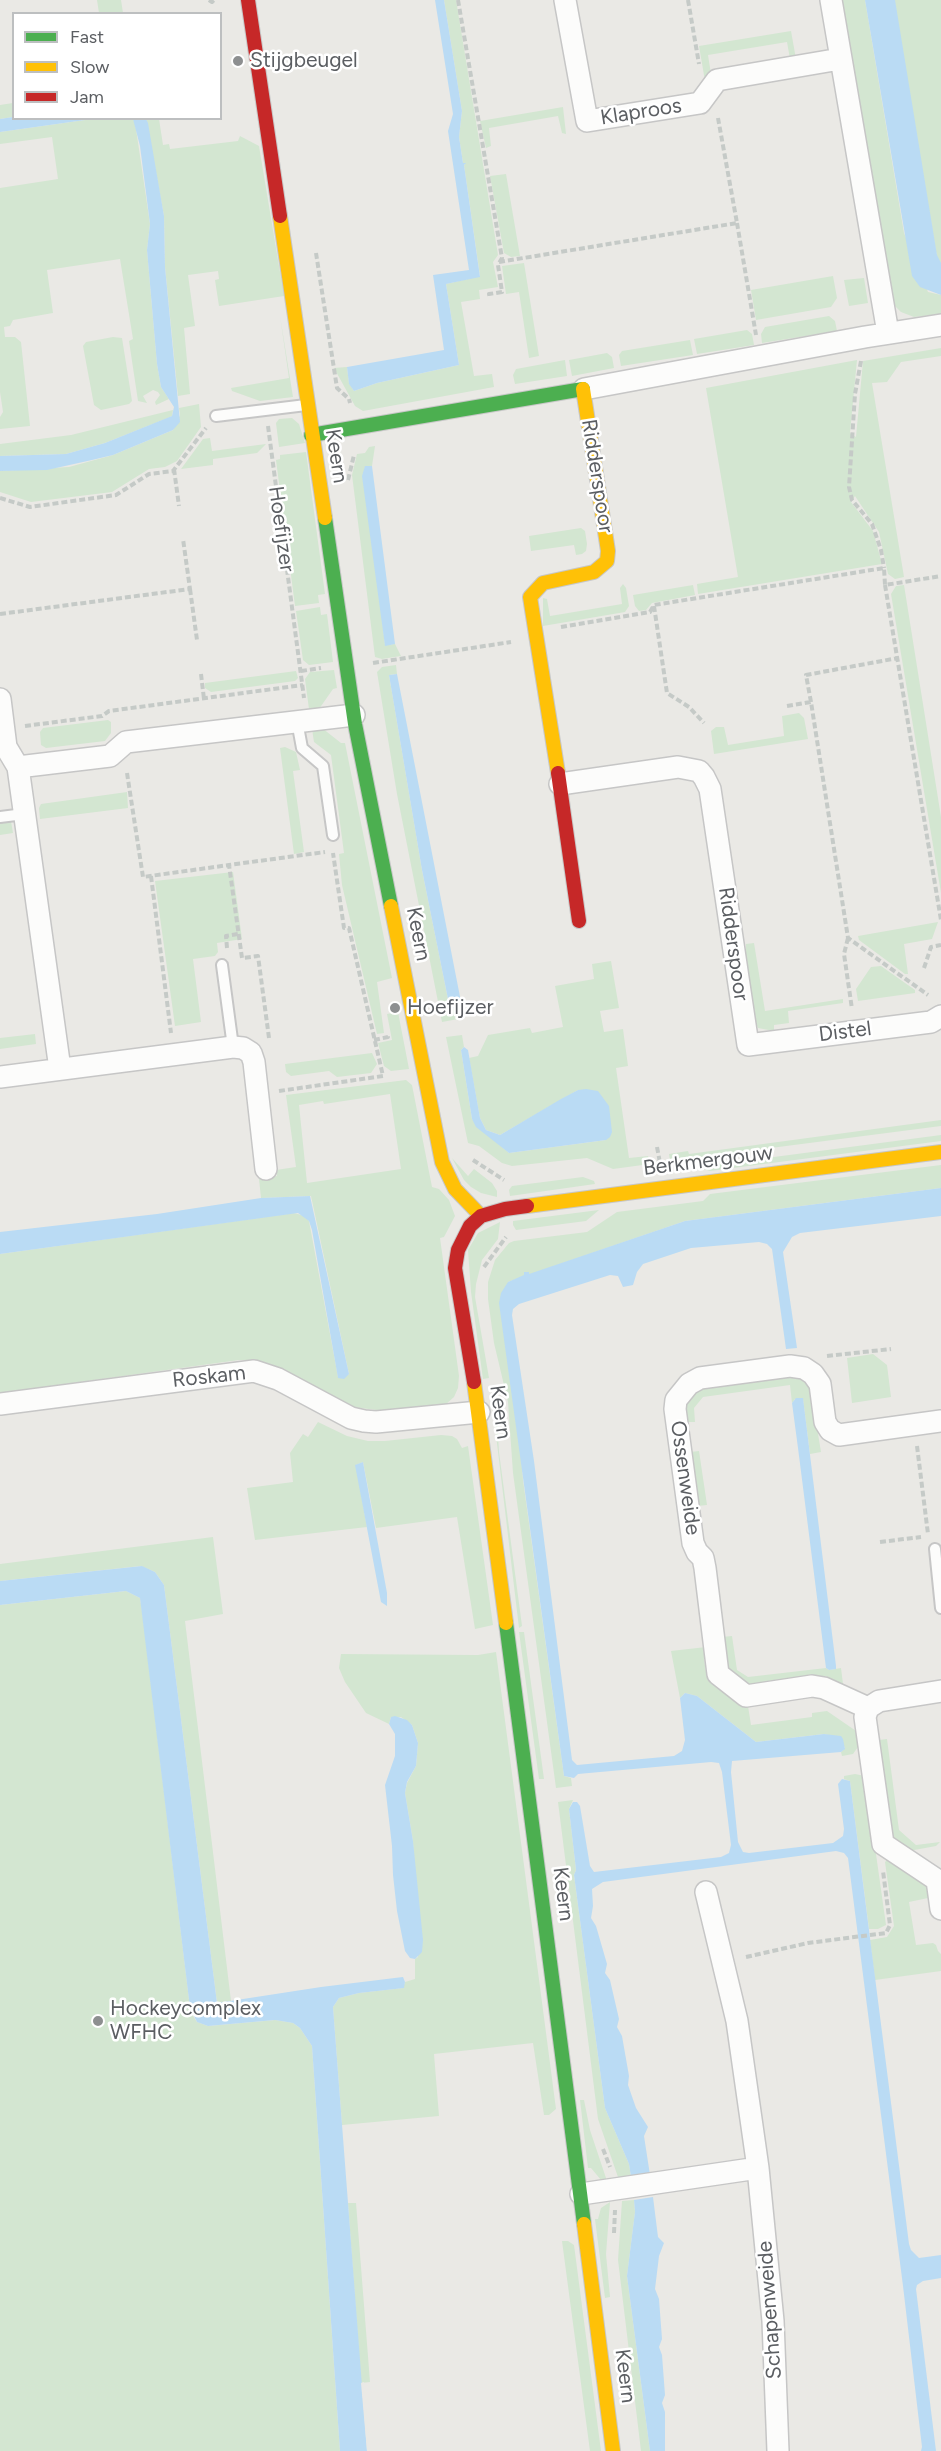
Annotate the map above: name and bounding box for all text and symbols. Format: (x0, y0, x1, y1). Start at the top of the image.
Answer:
legend (12, 12, 222, 120)
text: Fast (70, 26, 104, 48)
place label: Stijgbeugel (250, 48, 358, 74)
marker: Stijgbeugel (231, 54, 245, 68)
text: Slow (70, 56, 109, 78)
text: Jam (70, 86, 104, 108)
street label: Klaproos (599, 93, 683, 131)
street label: Ridderspoor (576, 417, 618, 535)
street label: Keern (319, 427, 353, 485)
street label: Hoefijzer (262, 484, 300, 574)
street label: Ridderspoor (713, 885, 753, 1003)
street label: Keern (400, 905, 436, 963)
place label: Hoefijzer (407, 995, 494, 1021)
marker: Hoefijzer (388, 1001, 402, 1015)
street label: Distel (817, 1016, 873, 1048)
street label: Berkmergouw (642, 1141, 774, 1181)
street label: Roskam (171, 1361, 247, 1393)
street label: Keern (484, 1383, 516, 1441)
street label: Ossenweide (665, 1419, 705, 1537)
street label: Keern (547, 1865, 579, 1923)
place label: Hockeycomplex WFHC (110, 1996, 261, 2046)
marker: Hockeycomplex WFHC (91, 2014, 105, 2028)
street label: Schapenweide (753, 2240, 787, 2380)
street label: Keern (609, 2347, 641, 2405)

